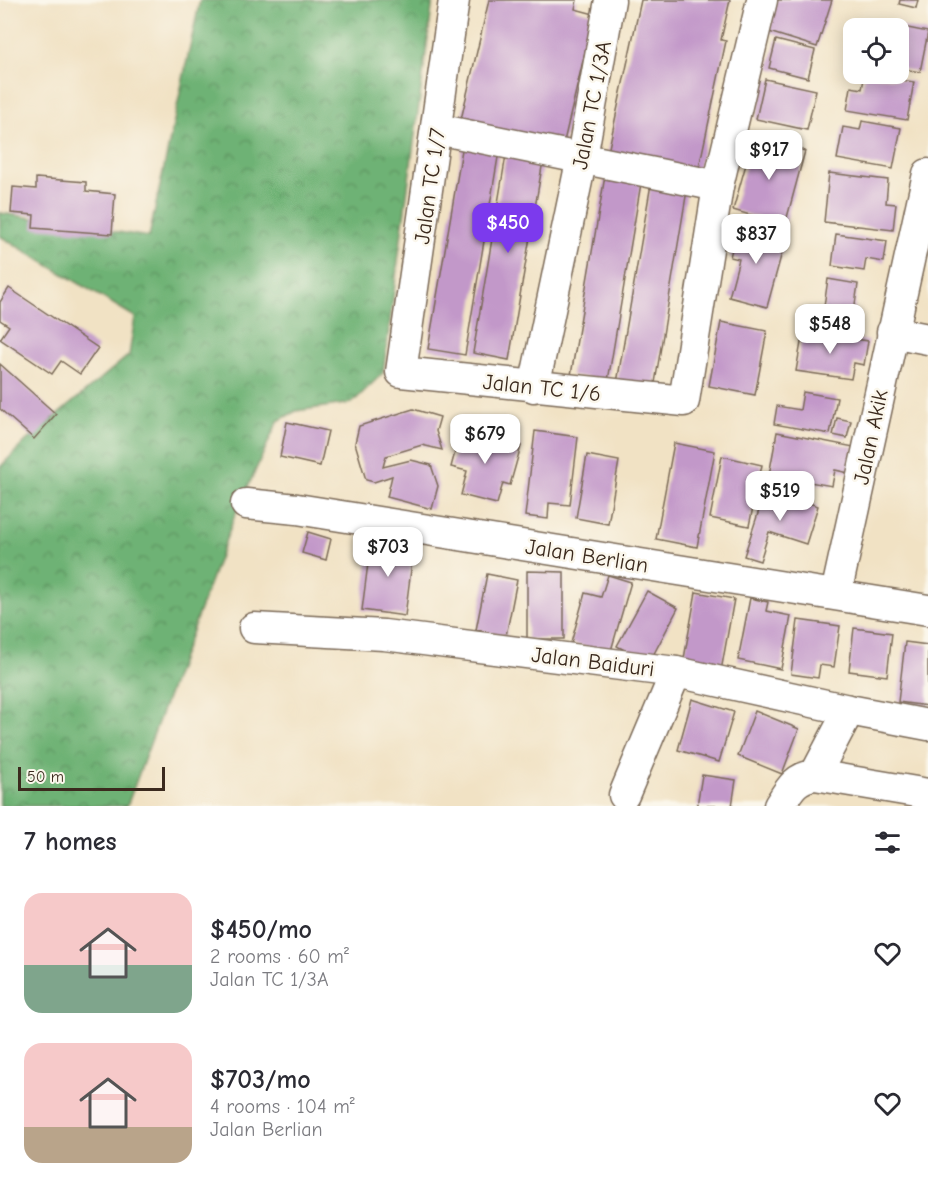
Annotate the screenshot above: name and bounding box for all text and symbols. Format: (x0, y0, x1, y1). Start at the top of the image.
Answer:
map controls (843, 18, 909, 84)
button: locate (843, 18, 909, 84)
street label: Jalan TC 1/3A (567, 38, 617, 172)
street label: Jalan TC 1/7 (409, 126, 451, 246)
pin: $917 (733, 130, 805, 181)
text: $917 (749, 138, 789, 161)
pin: $450 (472, 203, 544, 254)
text: $450 (486, 211, 530, 234)
pin: $837 (720, 214, 792, 265)
text: $837 (735, 222, 777, 245)
pin: $548 (794, 304, 866, 355)
text: $548 (809, 312, 851, 335)
street label: Jalan TC 1/6 (482, 369, 602, 407)
street label: Jalan Akik (848, 387, 894, 487)
pin: $679 (449, 414, 521, 465)
text: $679 (464, 422, 506, 445)
pin: $519 (744, 471, 816, 522)
text: $519 (760, 479, 800, 502)
pin: $703 (352, 527, 424, 578)
street label: Jalan Berlian (524, 533, 650, 579)
text: $703 (367, 535, 409, 558)
street label: Jalan Baiduri (530, 642, 656, 682)
scale bar (18, 764, 165, 792)
text: 50 m (27, 768, 64, 786)
icon: filters (871, 826, 904, 859)
text: 7 homes (24, 827, 117, 857)
text: $450/mo (210, 915, 312, 945)
icon: home (72, 917, 144, 989)
icon: heart (871, 937, 904, 970)
text: 2 rooms · 60 m² (210, 945, 349, 968)
text: Jalan TC 1/3A (210, 968, 329, 991)
text: $703/mo (210, 1065, 311, 1095)
icon: home (72, 1067, 144, 1139)
icon: heart (871, 1087, 904, 1120)
text: 4 rooms · 104 m² (210, 1095, 355, 1118)
text: Jalan Berlian (210, 1118, 323, 1141)

